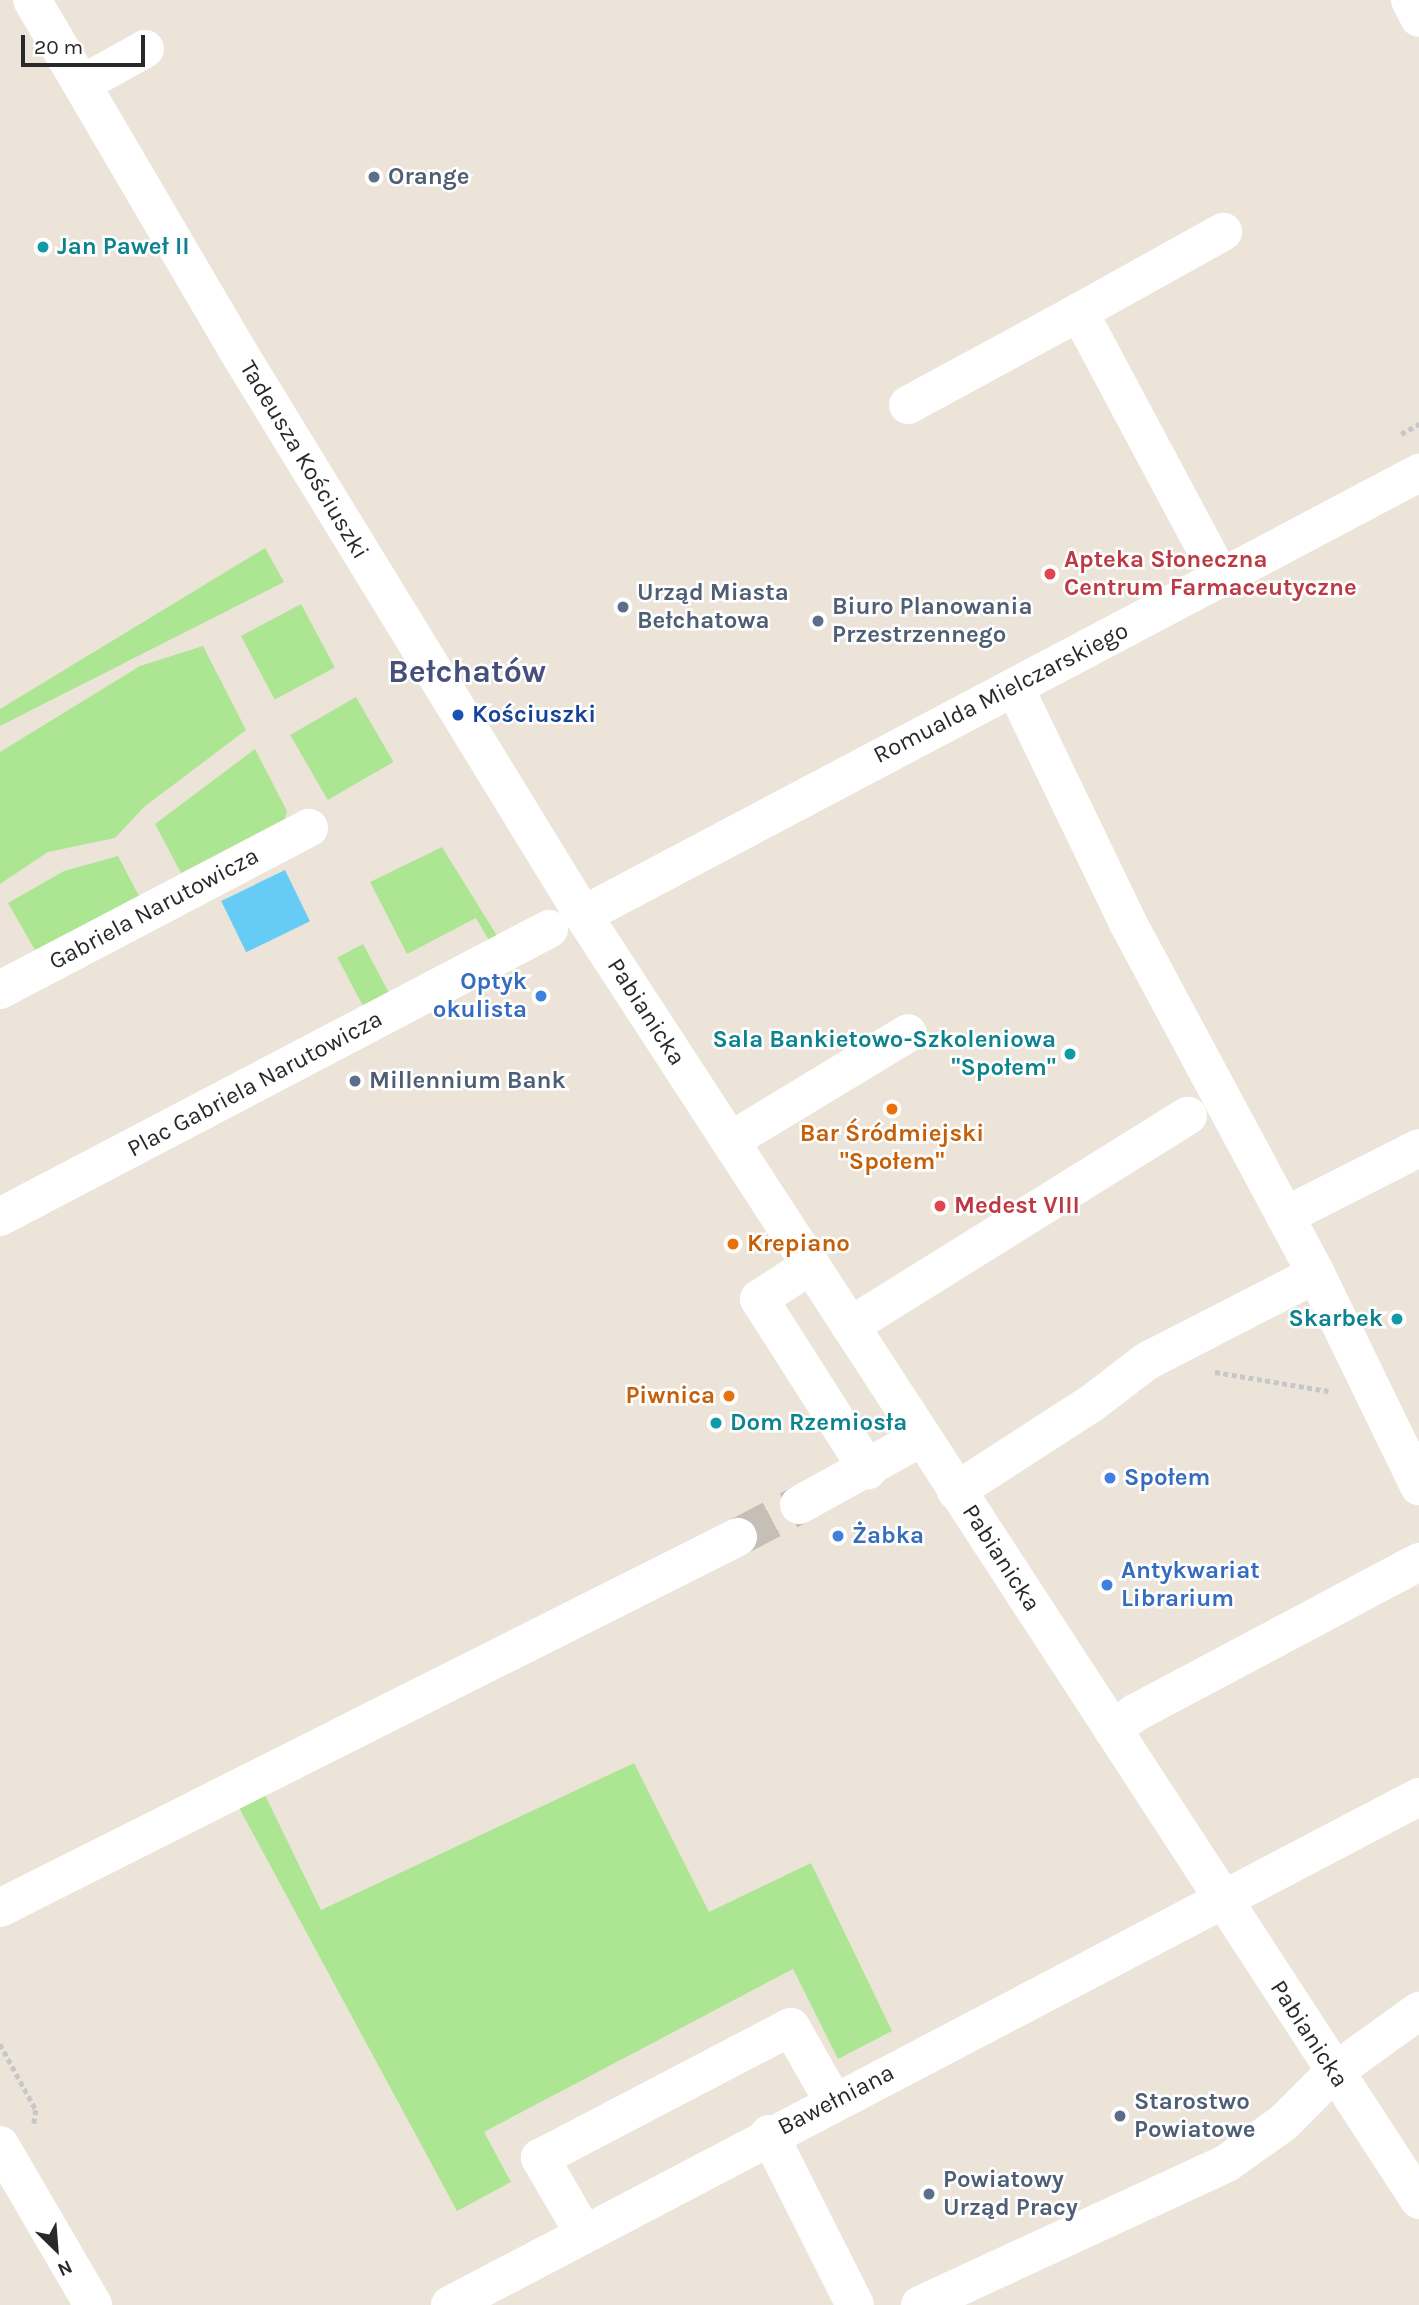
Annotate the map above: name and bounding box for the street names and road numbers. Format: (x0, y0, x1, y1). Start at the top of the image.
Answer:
street label: Tadeusza Kościuszki (233, 356, 375, 564)
street label: Romualda Mielczarskiego (869, 616, 1133, 770)
street label: Gabriela Narutowicza (44, 842, 264, 976)
street label: Pabianicka (601, 953, 691, 1071)
street label: Plac Gabriela Narutowicza (123, 1005, 387, 1163)
street label: Pabianicka (956, 1499, 1046, 1617)
street label: Pabianicka (1264, 1975, 1354, 2093)
street label: Bawełniana (773, 2058, 899, 2142)

